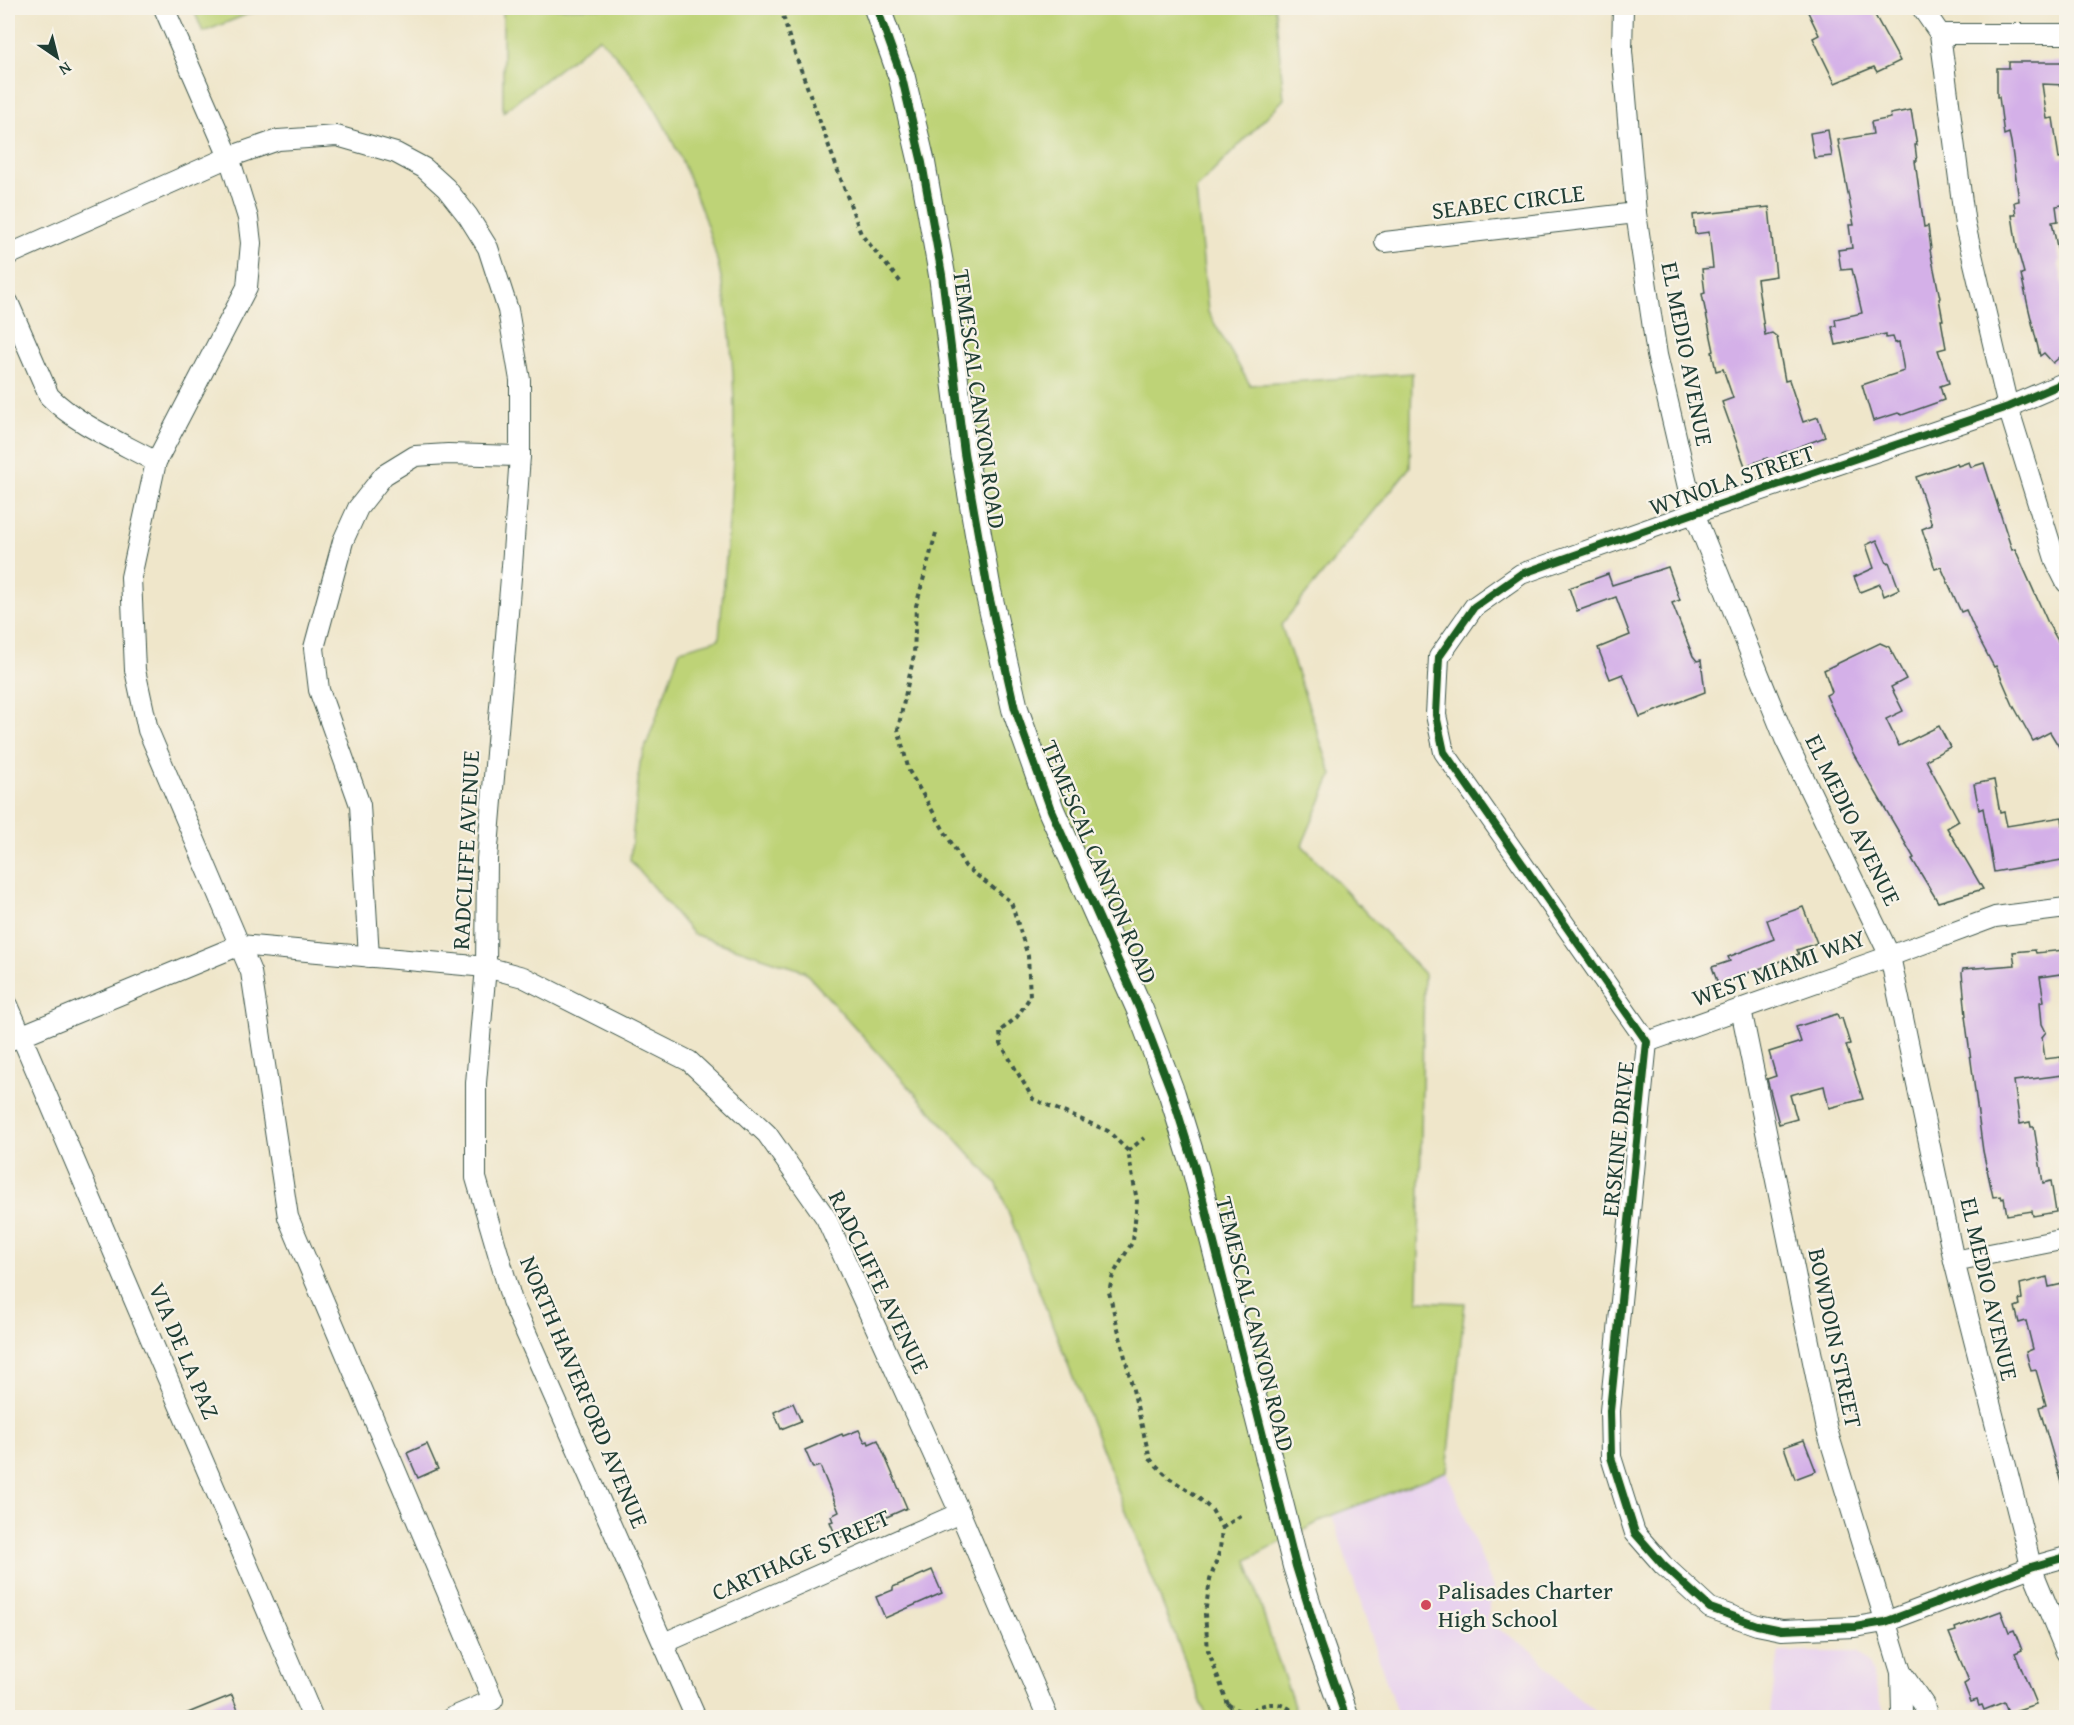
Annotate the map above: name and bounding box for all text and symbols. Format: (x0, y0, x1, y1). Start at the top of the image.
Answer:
north arrow (27, 27, 87, 87)
text: N (54, 56, 77, 82)
street label: SEABEC CIRCLE (1430, 175, 1586, 228)
street label: EL MEDIO AVENUE (1652, 259, 1723, 449)
street label: TEMESCAL CANYON ROAD (944, 267, 1015, 531)
street label: WYNOLA STREET (1644, 435, 1819, 524)
street label: EL MEDIO AVENUE (1797, 728, 1910, 911)
street label: TEMESCAL CANYON ROAD (1032, 735, 1167, 989)
street label: RADCLIFFE AVENUE (443, 749, 488, 951)
street label: WEST MIAMI WAY (1687, 920, 1870, 1015)
street label: ERSKINE DRIVE (1592, 1060, 1643, 1218)
street label: RADCLIFFE AVENUE (820, 1184, 939, 1379)
street label: TEMESCAL CANYON ROAD (1207, 1193, 1304, 1455)
street label: EL MEDIO AVENUE (1951, 1194, 2028, 1384)
street label: BOWDOIN STREET (1799, 1245, 1872, 1431)
street label: NORTH HAVERFORD AVENUE (511, 1250, 658, 1533)
street label: VIA DE LA PAZ (140, 1277, 229, 1424)
street label: CARTHAGE STREET (706, 1499, 896, 1610)
place label: Palisades Charter High School (1438, 1573, 1613, 1636)
marker: Palisades Charter High School (1419, 1598, 1433, 1612)

